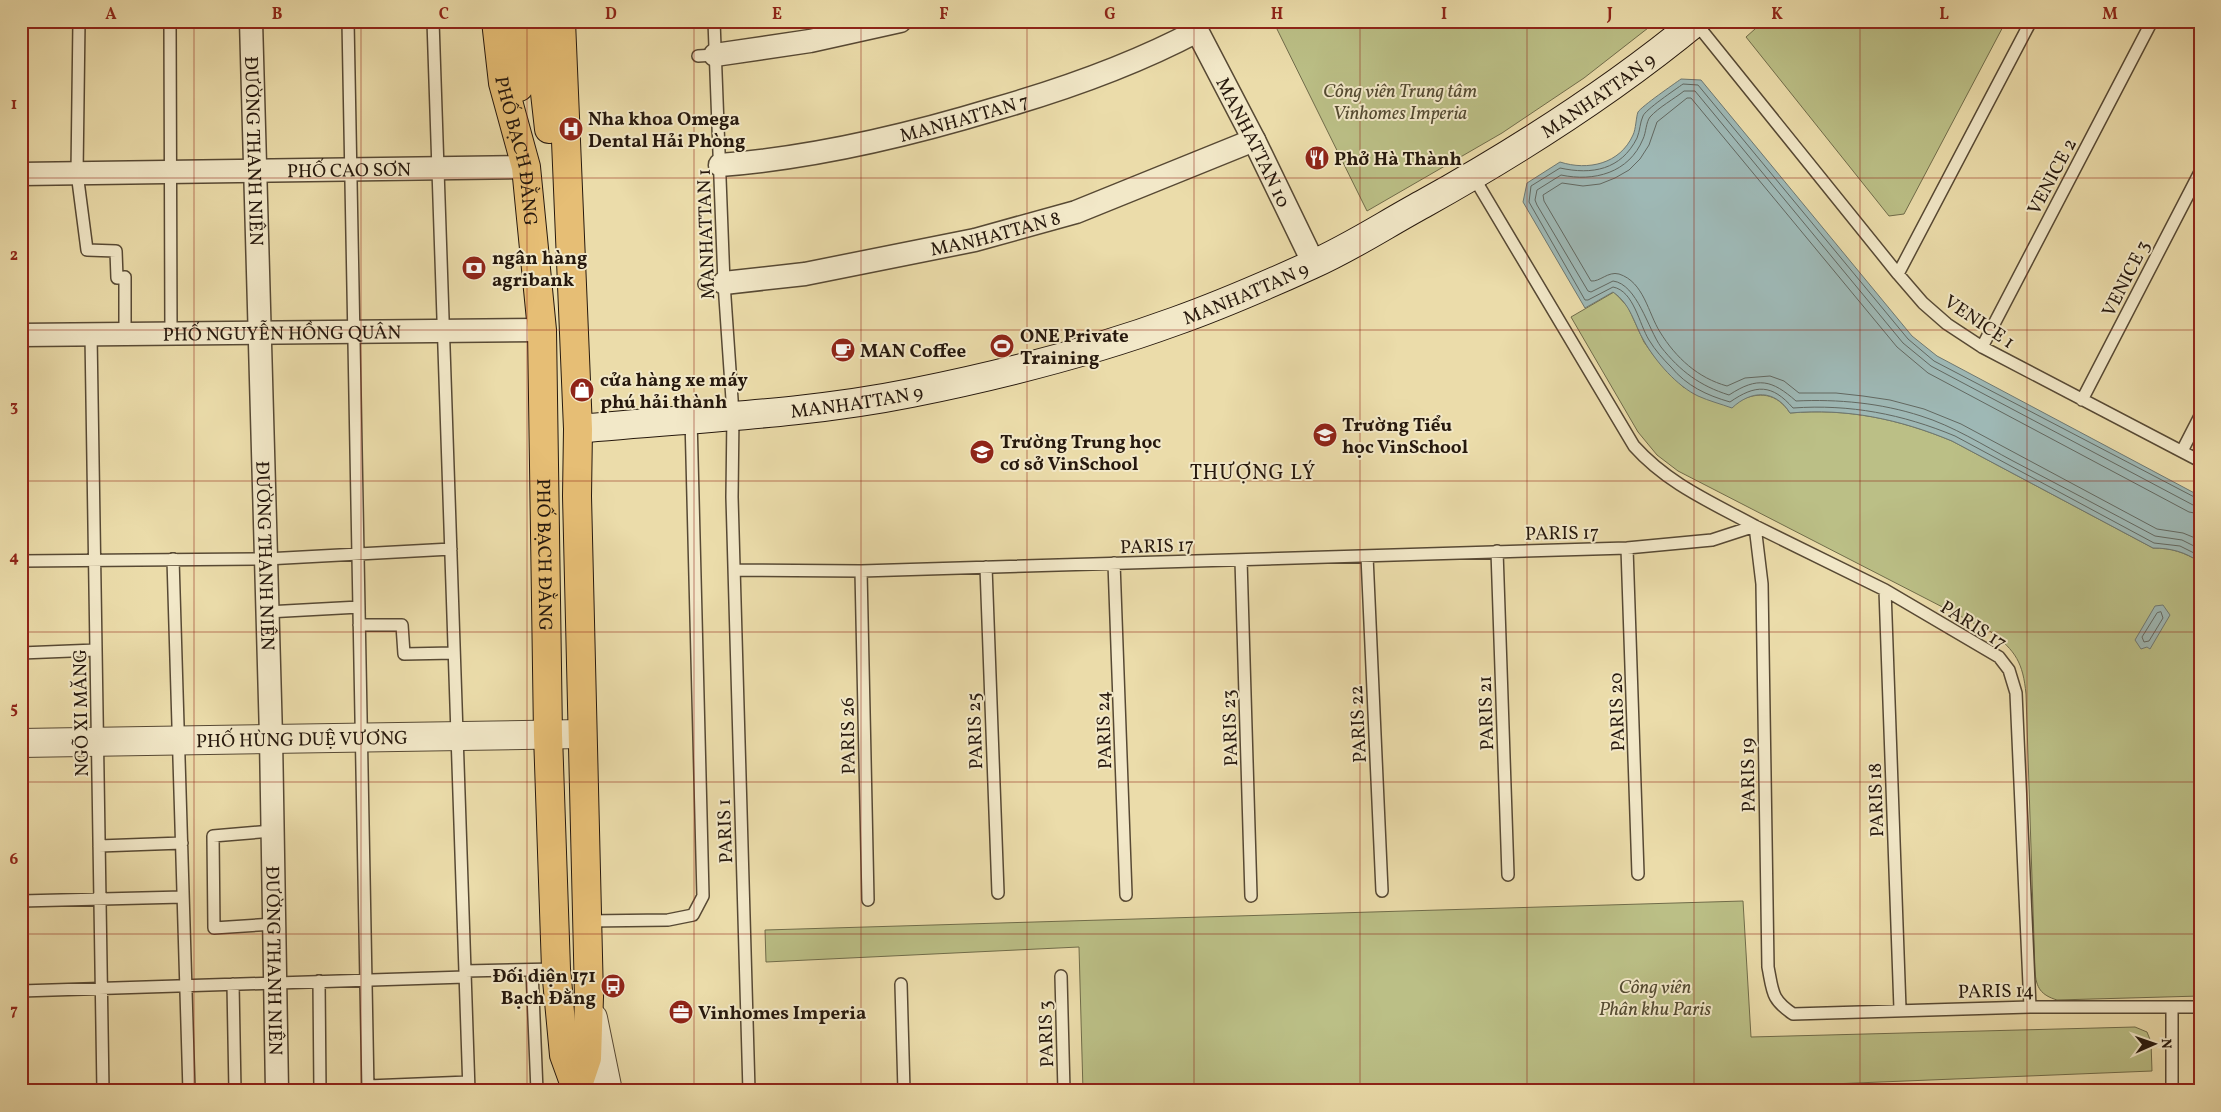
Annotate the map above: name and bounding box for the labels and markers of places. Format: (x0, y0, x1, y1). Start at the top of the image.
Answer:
place label: Nha khoa Omega Dental Hải Phòng (588, 107, 745, 155)
hospital icon: Nha khoa Omega Dental Hải Phòng (558, 116, 584, 142)
restaurant icon: Phở Hà Thành (1304, 145, 1330, 171)
place label: Phở Hà Thành (1334, 147, 1462, 173)
place label: ngân hàng agribank (492, 246, 587, 294)
bank icon: ngân hàng agribank (461, 255, 487, 281)
place label: ONE Private Training (1020, 324, 1129, 372)
sports icon: ONE Private Training (989, 333, 1015, 359)
cafe icon: MAN Coffee (830, 337, 856, 363)
place label: MAN Coffee (860, 339, 966, 365)
place label: cửa hàng xe máy phú hải thành (600, 368, 748, 416)
shop icon: cửa hàng xe máy phú hải thành (569, 377, 595, 403)
place label: Trường Tiểu học VinSchool (1342, 413, 1468, 461)
school or university icon: Trường Tiểu học VinSchool (1312, 422, 1338, 448)
place label: Trường Trung học cơ sở VinSchool (1000, 430, 1161, 478)
school or university icon: Trường Trung học cơ sở VinSchool (969, 439, 995, 465)
place label: Đối diện 171 Bạch Đằng (492, 964, 596, 1012)
bus stop icon: Đối diện 171 Bạch Đằng (600, 973, 626, 999)
office icon: Vinhomes Imperia (668, 999, 694, 1025)
place label: Vinhomes Imperia (698, 1001, 866, 1027)

